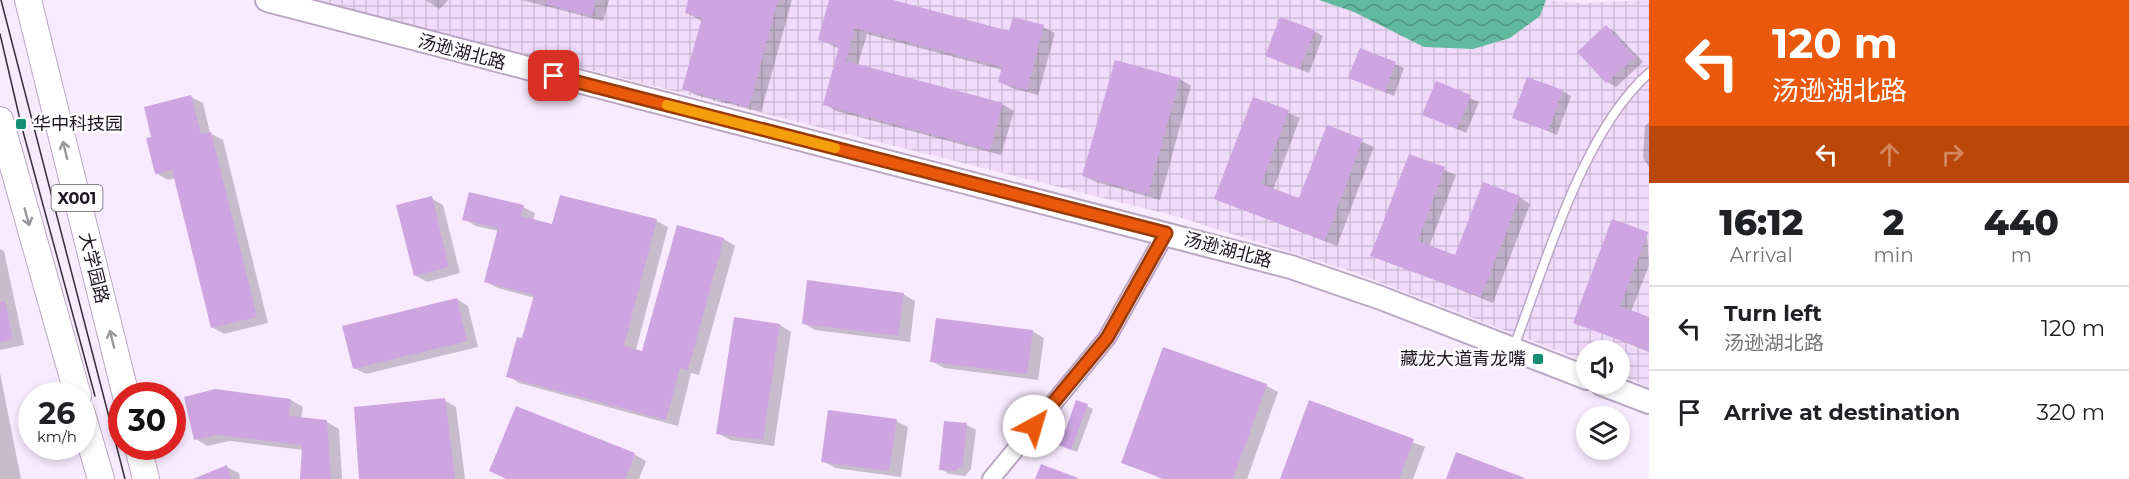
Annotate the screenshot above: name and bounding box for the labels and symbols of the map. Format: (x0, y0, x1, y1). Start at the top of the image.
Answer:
street label: 汤逊湖北路 (416, 30, 508, 74)
pin (528, 50, 579, 101)
place label: 华中科技园 (33, 113, 123, 135)
marker: 华中科技园 (14, 117, 28, 131)
one-way arrow (58, 141, 70, 160)
road number: X001 (52, 185, 103, 211)
one-way arrow (22, 207, 33, 226)
street label: 汤逊湖北路 (1182, 228, 1274, 272)
street label: 大学园路 (75, 230, 113, 306)
one-way arrow (105, 330, 117, 349)
place label: 藏龙大道青龙嘴 (1400, 348, 1526, 370)
marker: 藏龙大道青龙嘴 (1531, 352, 1545, 366)
speed limit sign: 30 (108, 382, 186, 460)
position arrow (1002, 394, 1066, 458)

